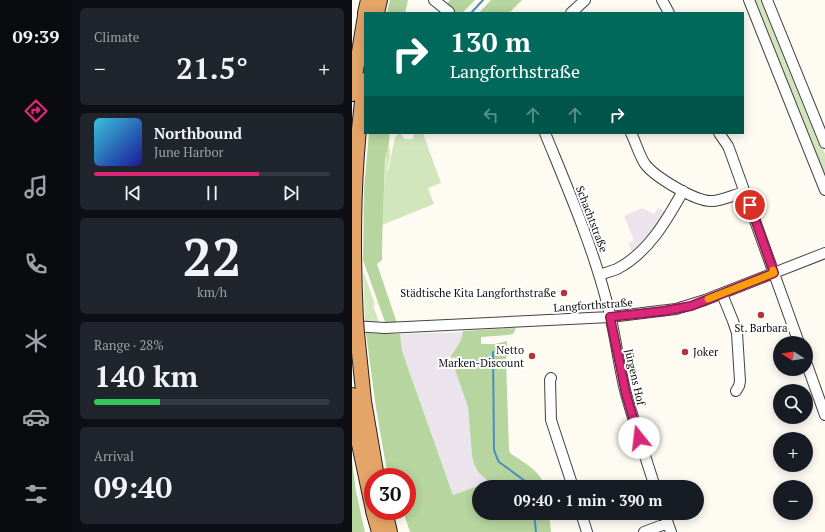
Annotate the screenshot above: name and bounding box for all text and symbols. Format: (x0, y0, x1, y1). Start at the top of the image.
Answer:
text: 130 m (450, 23, 531, 60)
text: 09:39 (13, 24, 59, 48)
text: Climate (94, 28, 139, 46)
icon: right (384, 28, 436, 80)
text: 21.5° (176, 48, 248, 88)
text: − (94, 54, 106, 83)
text: + (318, 54, 330, 83)
text: Langforthstraße (450, 59, 580, 83)
icon: directions (22, 97, 50, 125)
icon: left (480, 104, 502, 126)
icon: ahead (522, 104, 544, 126)
icon: ahead (564, 104, 586, 126)
icon: right (606, 104, 628, 126)
text: Northbound (154, 123, 242, 143)
text: June Harbor (154, 143, 224, 161)
icon: music (22, 173, 50, 201)
icon: previous (122, 182, 144, 204)
icon: pause (201, 182, 223, 204)
icon: next (280, 182, 302, 204)
street label: Schachtstraße (573, 184, 611, 255)
pin (733, 188, 767, 222)
icon: arrive (739, 194, 761, 216)
text: 22 (183, 222, 241, 291)
icon: phone (22, 250, 50, 278)
text: km/h (197, 283, 227, 301)
place label: Städtische Kita Langforthstraße (400, 286, 556, 300)
marker: Städtische Kita Langforthstraße (559, 288, 569, 298)
street label: Langforthstraße (553, 295, 634, 315)
marker: St. Barbara (756, 310, 766, 320)
place label: St. Barbara (734, 321, 788, 335)
icon: climate (22, 327, 50, 355)
text: Range · 28% (94, 336, 164, 354)
north arrow (773, 336, 813, 376)
map controls (773, 336, 813, 520)
place label: Netto Marken-Discount (439, 343, 524, 370)
place label: Joker (693, 345, 719, 359)
street label: Jürgens Hof (622, 347, 649, 408)
marker: Joker (680, 347, 690, 357)
marker: Netto Marken-Discount (527, 351, 537, 361)
text: 140 km (94, 356, 198, 396)
button: search (773, 384, 813, 424)
icon: car (22, 403, 50, 431)
position arrow (618, 417, 660, 459)
button: + (773, 432, 813, 472)
text: Arrival (94, 447, 134, 465)
text: 09:40 (94, 467, 172, 507)
speed limit sign: 30 (364, 468, 416, 520)
icon: filters (22, 480, 50, 508)
button: − (773, 480, 813, 520)
text: 09:40 · 1 min · 390 m (514, 490, 662, 510)

